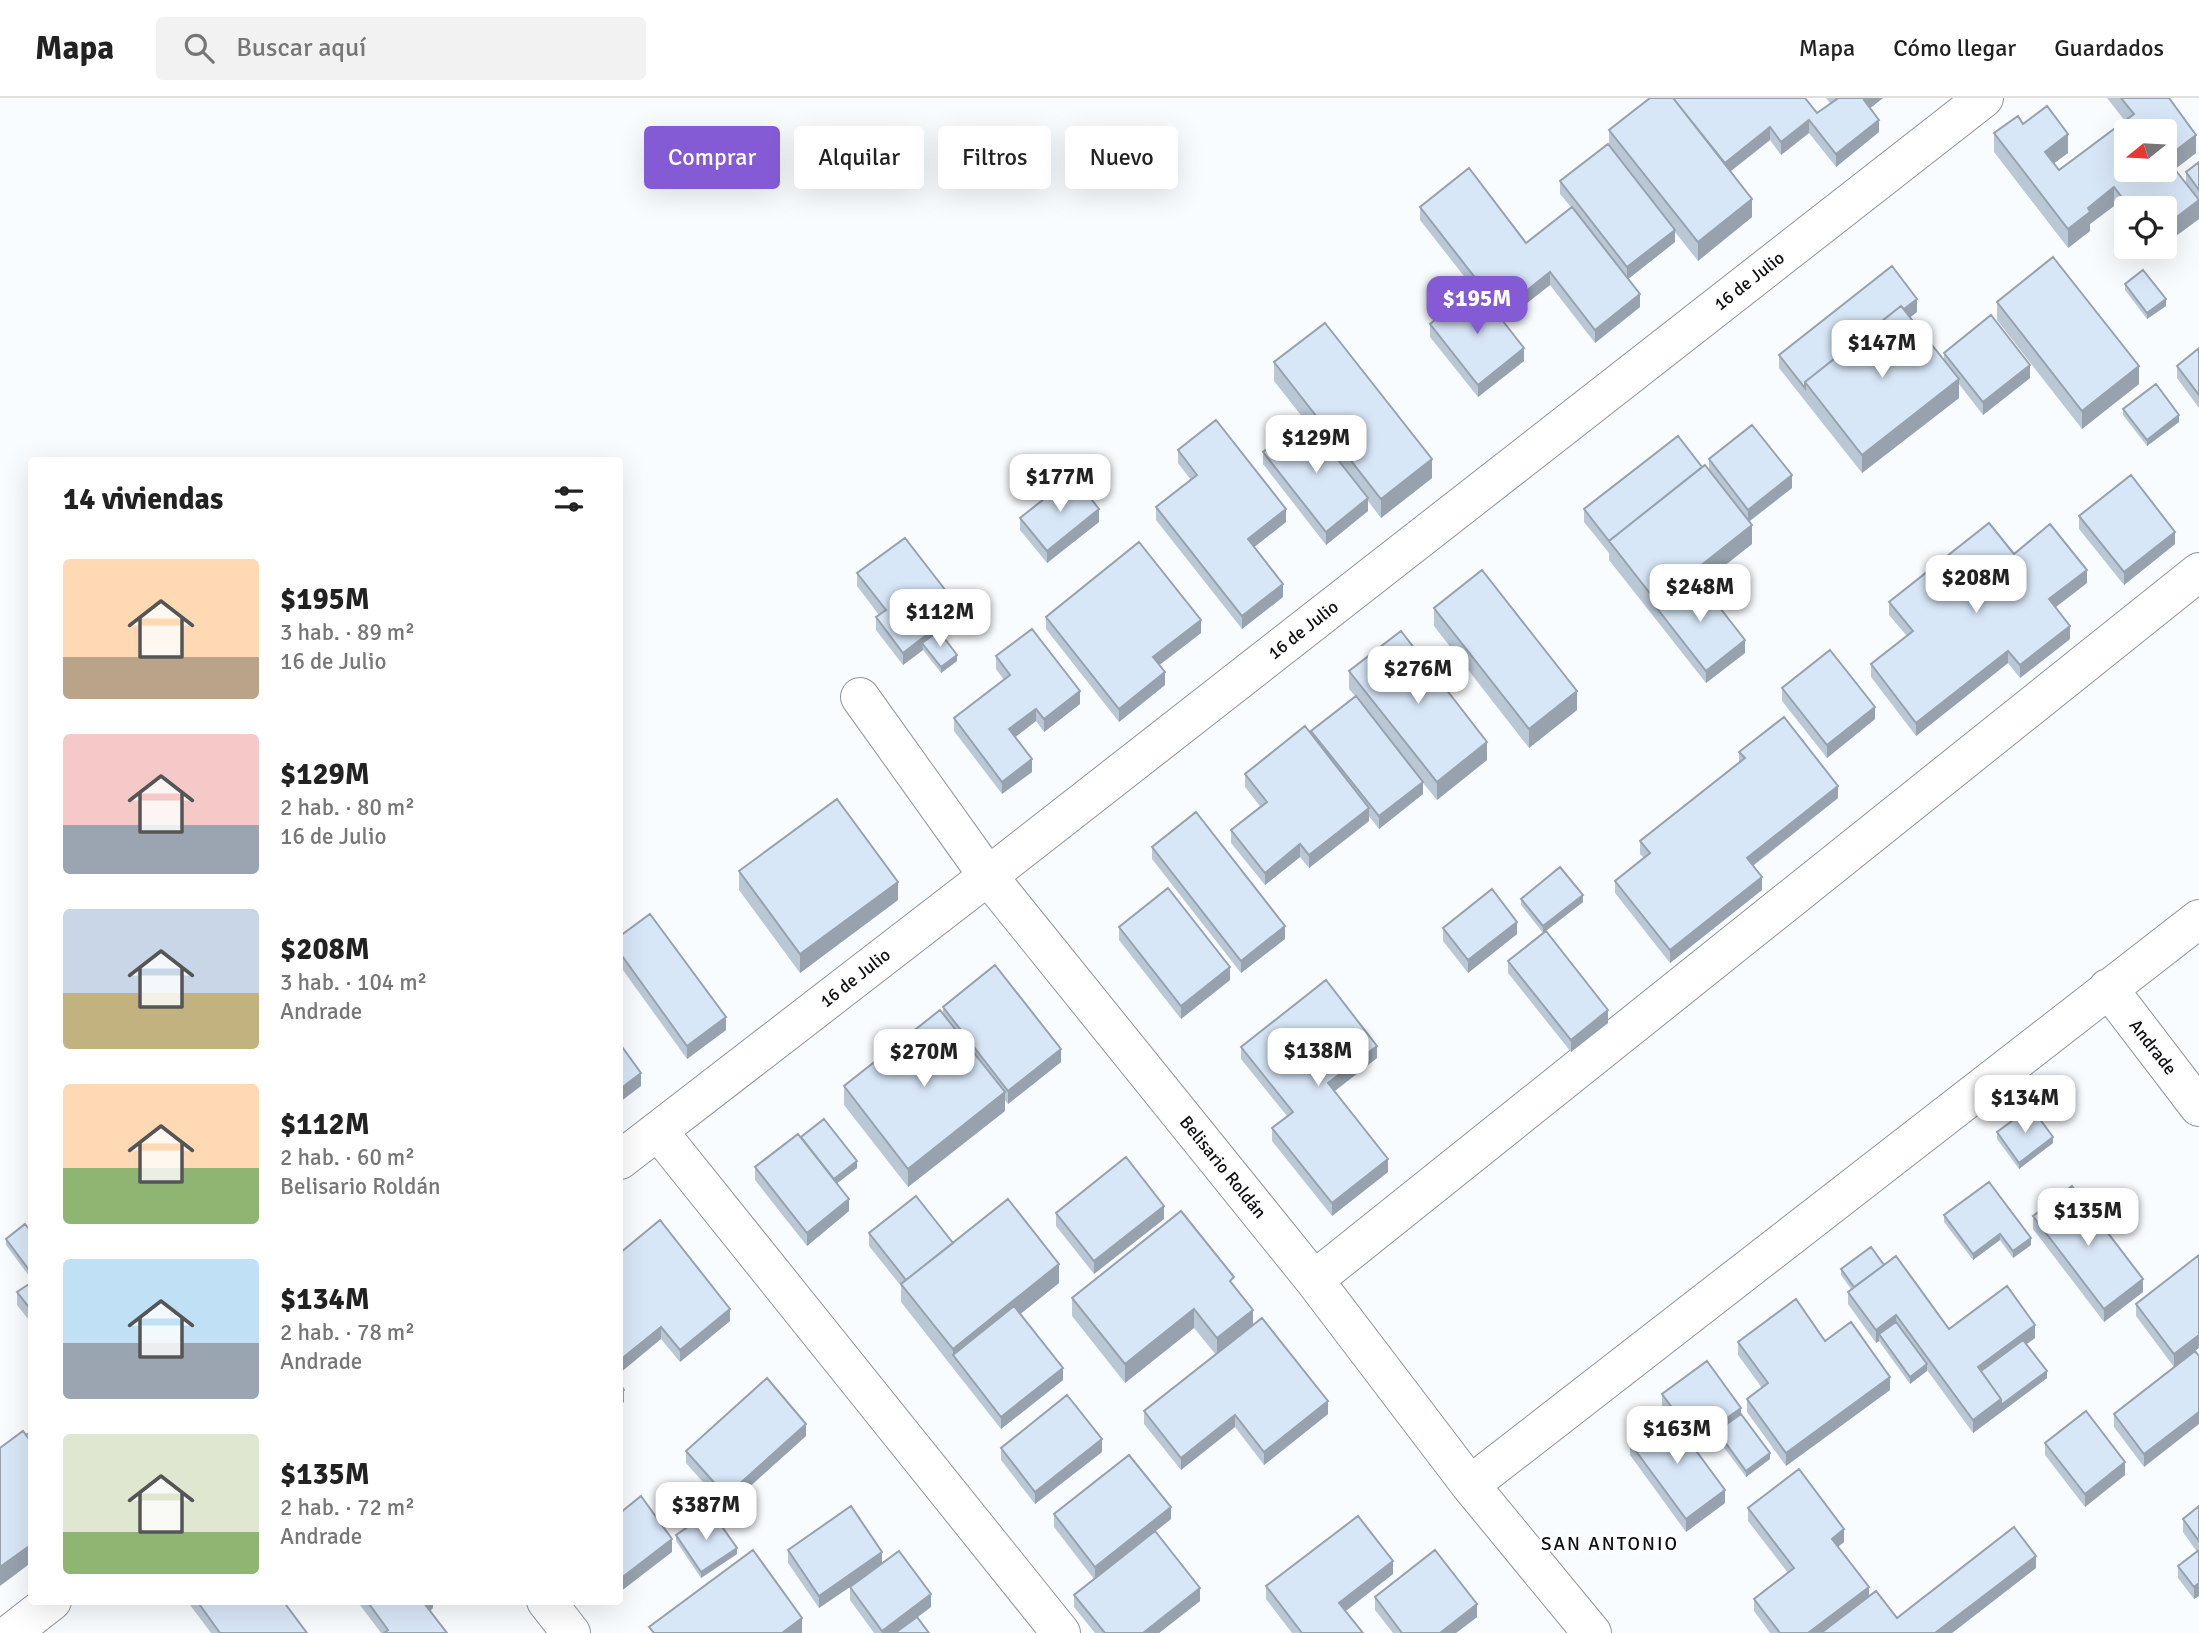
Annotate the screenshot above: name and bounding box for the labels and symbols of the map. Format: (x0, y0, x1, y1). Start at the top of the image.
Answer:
north arrow (2114, 119, 2177, 182)
street label: 16 de Julio (1709, 247, 1789, 315)
pin: $195M (1428, 276, 1526, 336)
pin: $147M (1833, 320, 1931, 380)
pin: $129M (1267, 416, 1365, 475)
pin: $177M (1011, 454, 1109, 514)
pin: $208M (1927, 556, 2025, 615)
pin: $248M (1651, 564, 1749, 624)
pin: $112M (891, 589, 989, 649)
street label: 16 de Julio (1263, 596, 1343, 664)
pin: $276M (1369, 646, 1467, 706)
street label: 16 de Julio (815, 944, 895, 1012)
street label: Andrade (2124, 1015, 2182, 1079)
pin: $138M (1269, 1028, 1367, 1088)
pin: $270M (875, 1030, 973, 1089)
pin: $134M (1976, 1076, 2074, 1135)
street label: Belisario Roldán (1175, 1111, 1271, 1223)
pin: $135M (2039, 1188, 2137, 1248)
pin: $163M (1628, 1406, 1726, 1466)
pin: $387M (657, 1482, 755, 1542)
district label: SAN ANTONIO (1541, 1532, 1679, 1556)

